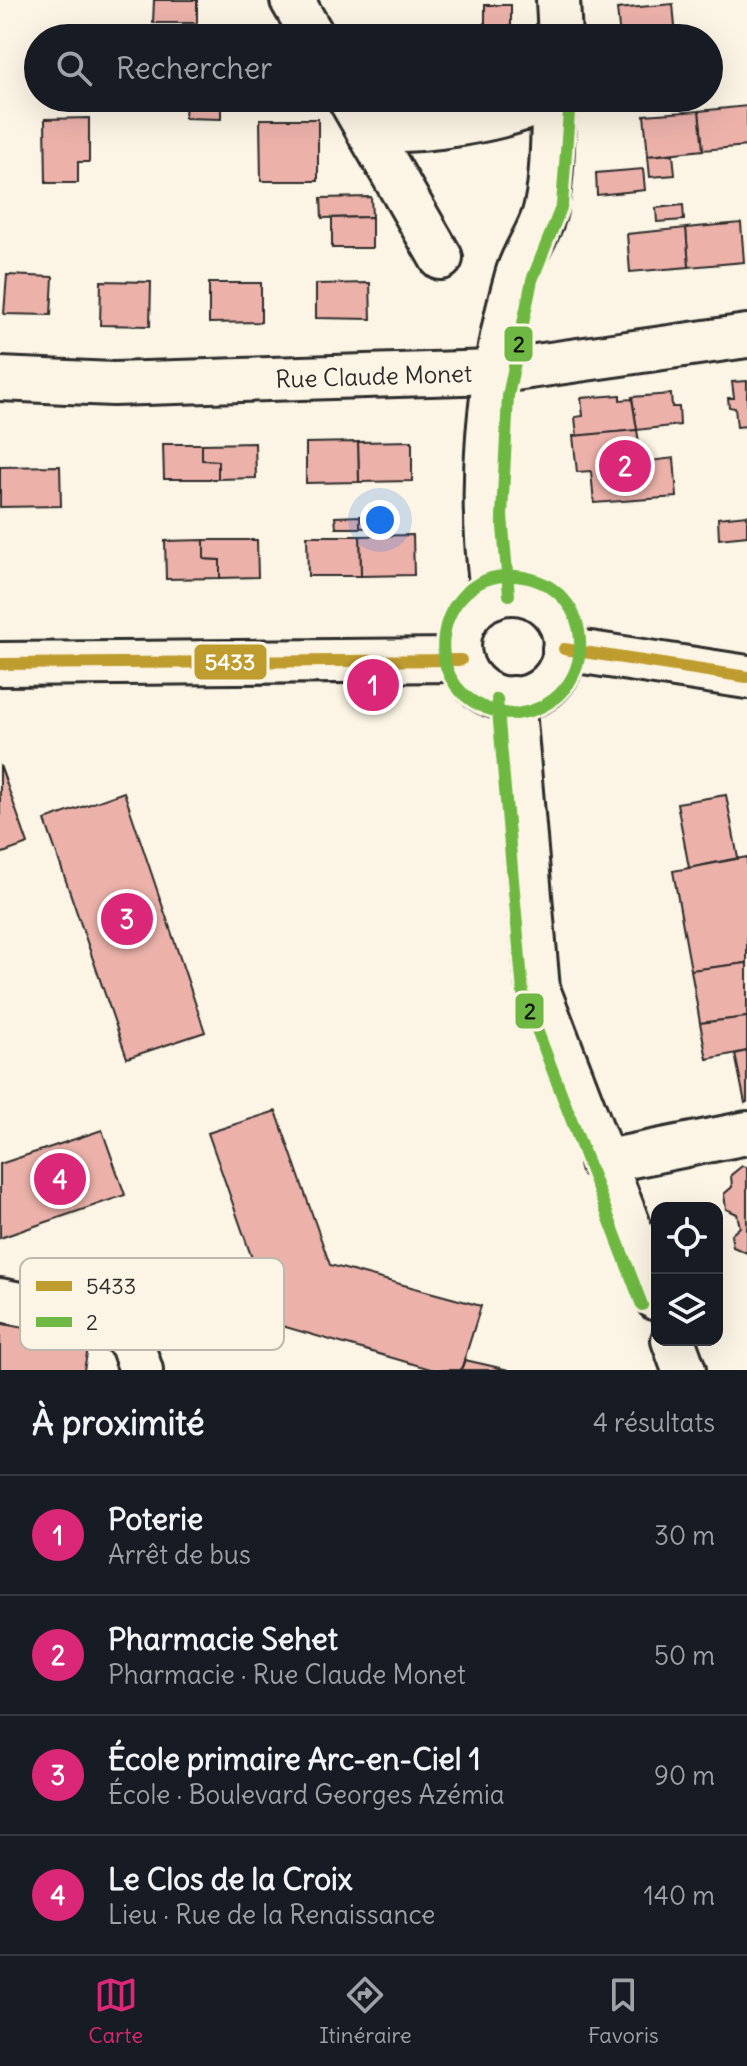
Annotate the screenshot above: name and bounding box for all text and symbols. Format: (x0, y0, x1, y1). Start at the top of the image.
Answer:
search box (24, 24, 723, 112)
icon: search (52, 46, 96, 90)
text: Rechercher (116, 49, 272, 87)
line badge: 2 (503, 325, 534, 363)
text: 2 (513, 330, 525, 358)
street label: Rue Claude Monet (275, 358, 473, 394)
pin: 2 (599, 436, 651, 496)
your location (360, 500, 400, 540)
line badge: 5433 (193, 643, 268, 681)
text: 5433 (205, 648, 255, 676)
pin: 1 (347, 655, 399, 715)
pin: 3 (101, 889, 153, 949)
line badge: 2 (514, 992, 545, 1030)
text: 2 (524, 997, 536, 1025)
pin: 4 (34, 1149, 86, 1209)
map controls (651, 1202, 723, 1346)
button: locate (651, 1202, 723, 1274)
legend (20, 1258, 284, 1350)
text: 5433 (86, 1272, 136, 1300)
button: layers (651, 1274, 723, 1346)
text: 2 (86, 1308, 98, 1336)
text: À proximité (32, 1401, 205, 1444)
text: 4 résultats (593, 1406, 715, 1439)
text: Poterie (108, 1500, 203, 1538)
text: 1 (53, 1519, 63, 1552)
text: 30 m (654, 1519, 715, 1552)
text: Arrêt de bus (108, 1538, 251, 1571)
text: Pharmacie Sehet (108, 1620, 338, 1658)
text: 2 (51, 1639, 65, 1672)
text: 50 m (654, 1639, 715, 1672)
text: Pharmacie · Rue Claude Monet (108, 1658, 466, 1691)
text: École primaire Arc-en-Ciel 1 (108, 1740, 481, 1778)
text: 3 (51, 1759, 65, 1792)
text: 90 m (654, 1759, 715, 1792)
text: École · Boulevard Georges Azémia (108, 1778, 505, 1811)
text: Le Clos de la Croix (108, 1860, 352, 1898)
text: 4 (50, 1879, 66, 1912)
text: 140 m (644, 1879, 715, 1912)
text: Lieu · Rue de la Renaissance (108, 1898, 435, 1931)
tab: Carte (88, 1973, 143, 2049)
tab: Itinéraire (319, 1973, 412, 2049)
tab: Favoris (588, 1973, 659, 2049)

